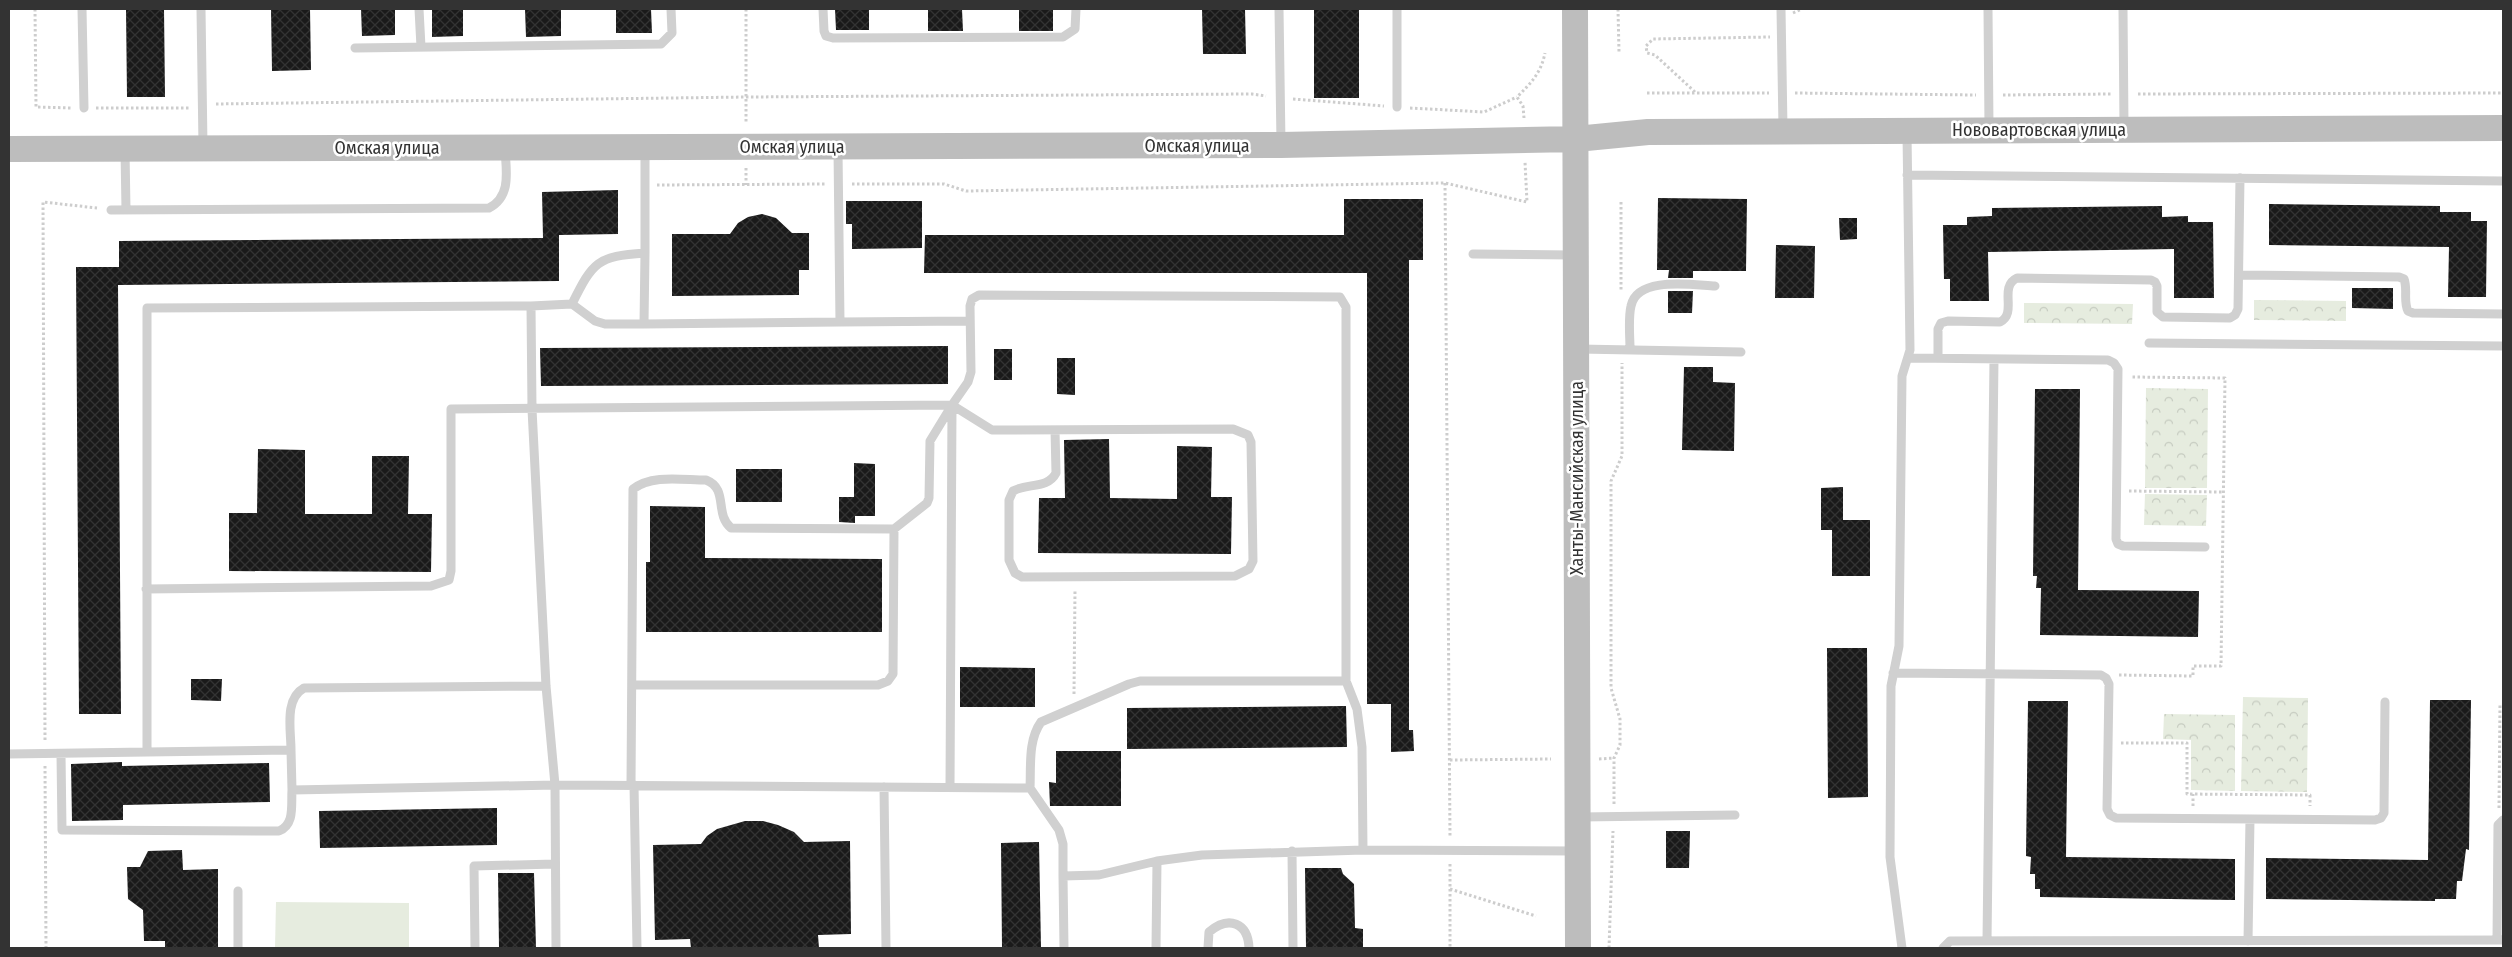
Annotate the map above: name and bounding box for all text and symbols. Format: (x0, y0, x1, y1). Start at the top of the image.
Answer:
street label: Нововартовская улица (1952, 119, 2126, 141)
street label: Омская улица (1144, 135, 1250, 157)
street label: Омская улица (739, 136, 845, 158)
street label: Омская улица (334, 137, 440, 159)
street label: Ханты-Мансийская улица (1566, 381, 1588, 575)

